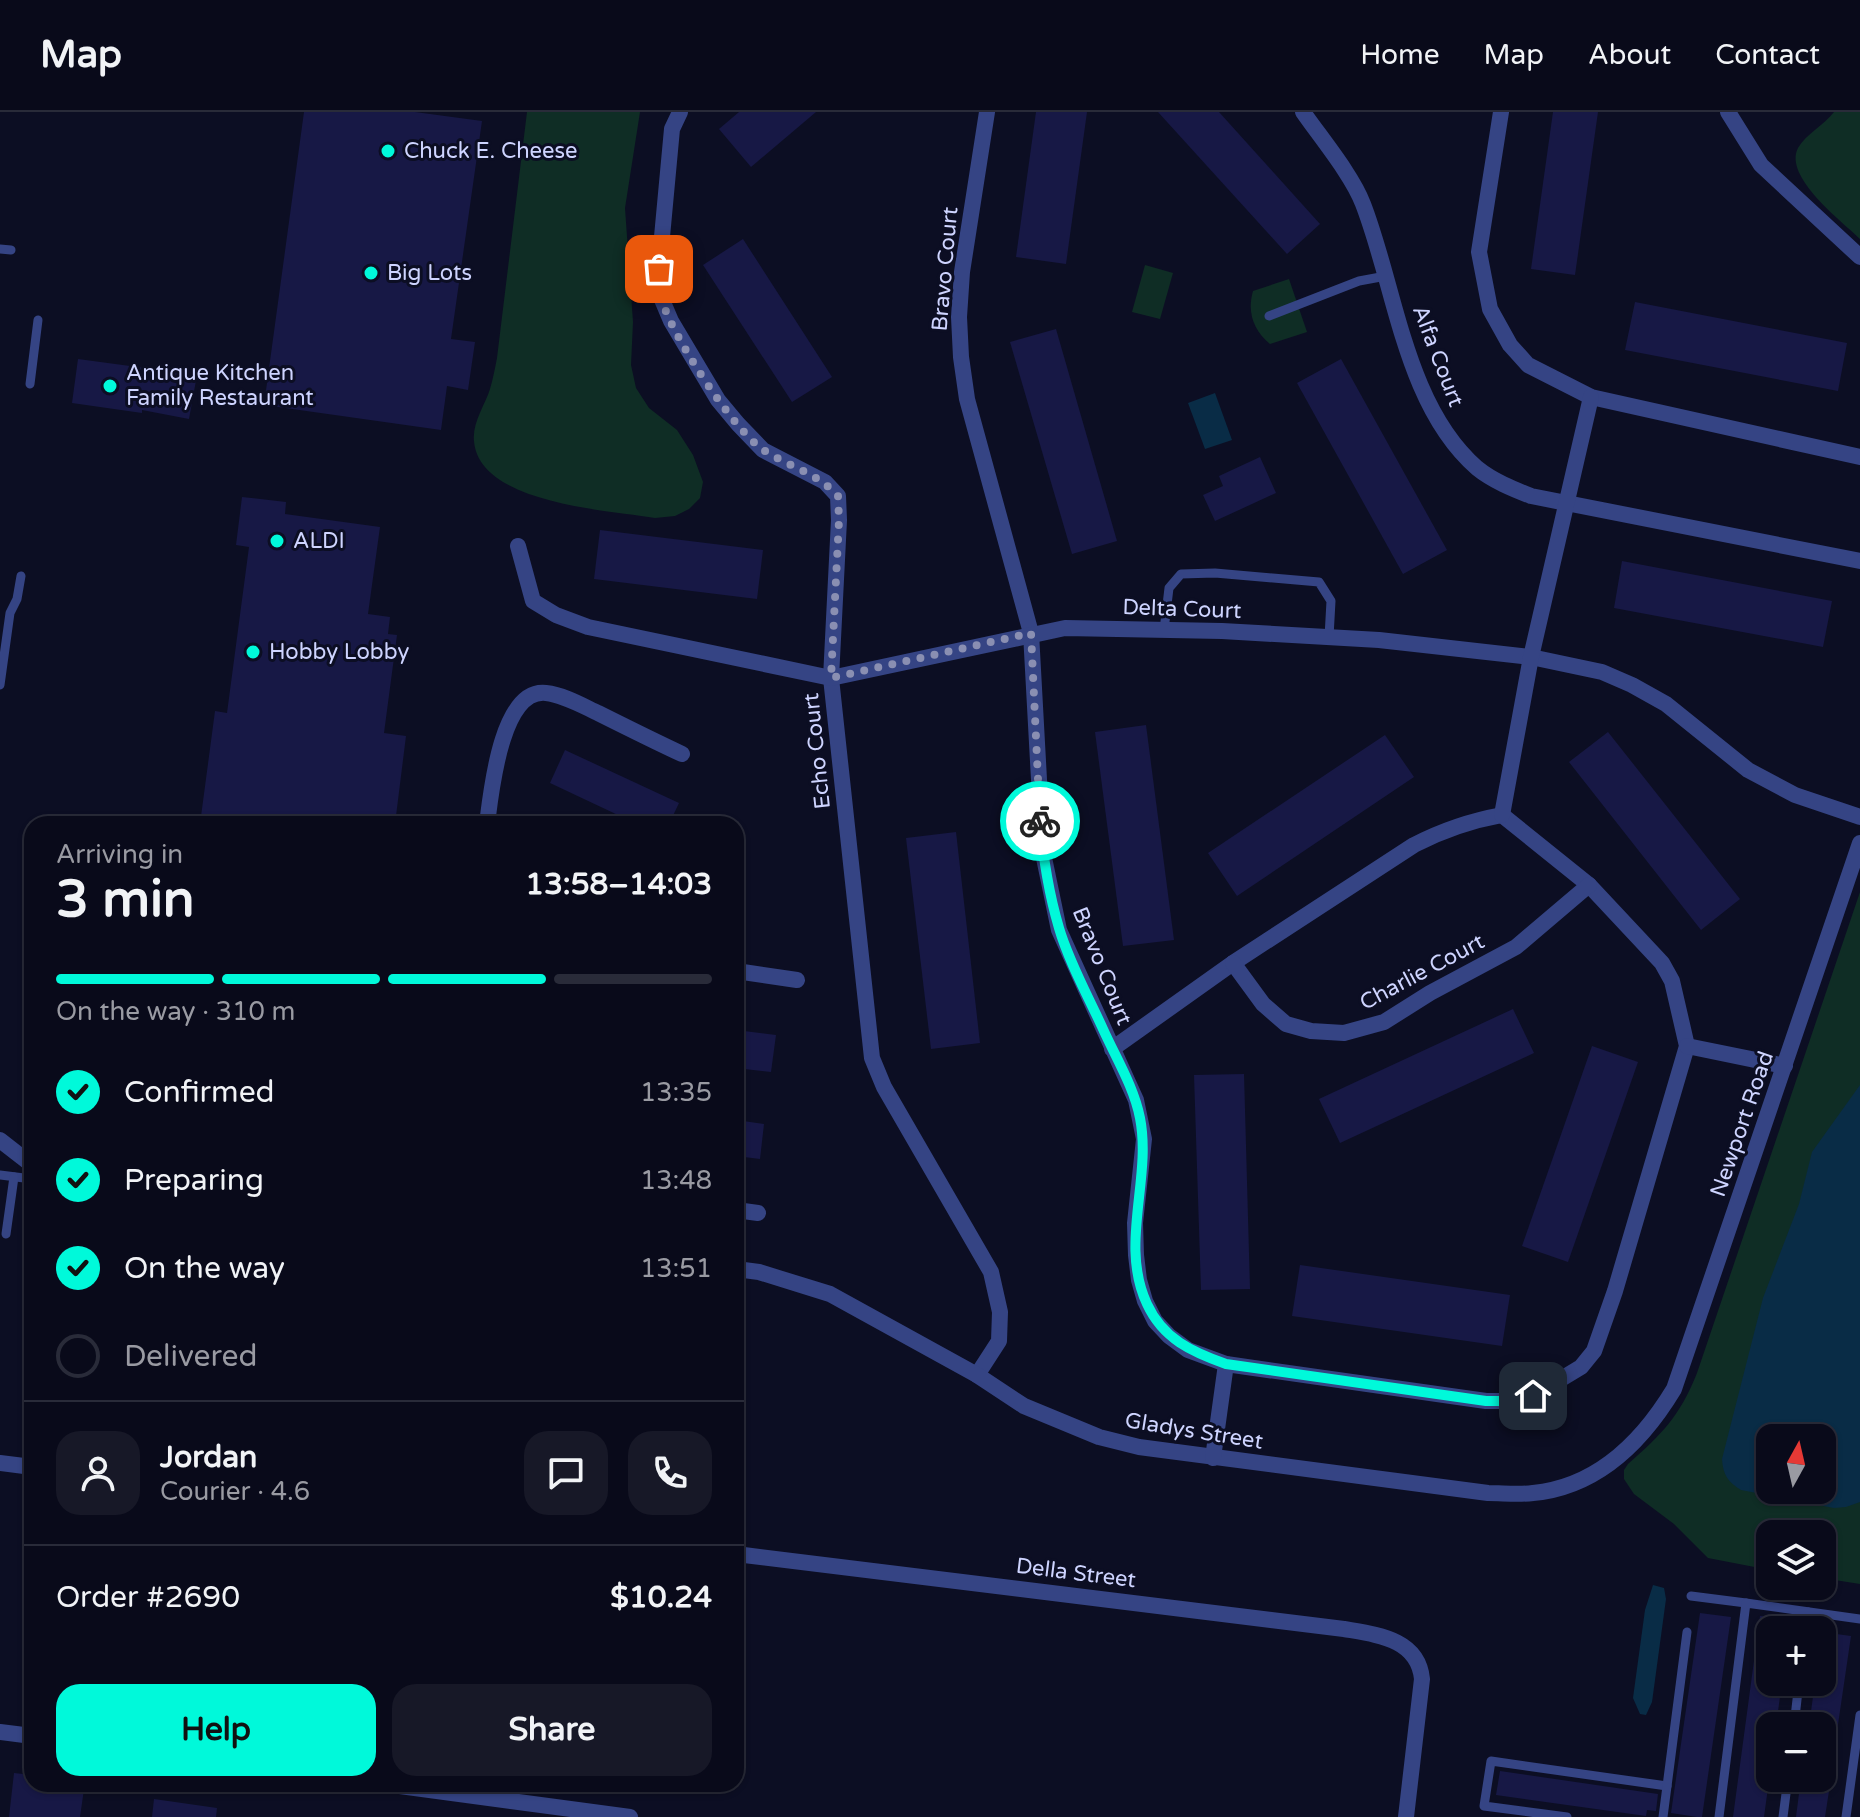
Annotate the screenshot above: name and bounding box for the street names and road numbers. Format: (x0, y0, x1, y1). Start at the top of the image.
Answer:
street label: Bravo Court (927, 206, 963, 332)
street label: Alfa Court (1407, 302, 1469, 410)
street label: Delta Court (1122, 594, 1242, 624)
street label: Echo Court (798, 692, 836, 810)
street label: Bravo Court (1067, 903, 1137, 1029)
street label: Charlie Court (1355, 928, 1489, 1016)
street label: Newport Road (1705, 1048, 1779, 1200)
street label: Gladys Street (1123, 1407, 1265, 1455)
street label: Della Street (1015, 1553, 1137, 1593)

